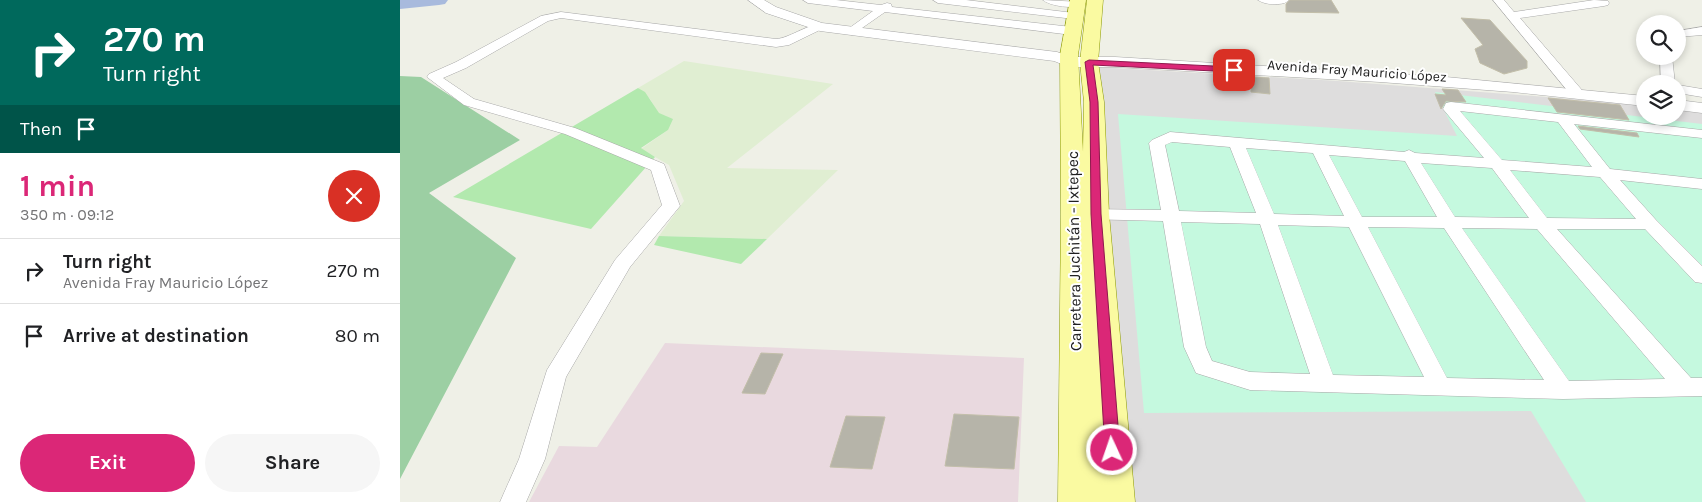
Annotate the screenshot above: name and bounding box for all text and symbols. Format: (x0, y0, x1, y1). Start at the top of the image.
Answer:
map controls (1636, 15, 1686, 125)
button: search (1636, 15, 1686, 65)
text: 270 m (103, 19, 206, 60)
icon: right (20, 20, 85, 85)
pin (1213, 49, 1255, 91)
icon: arrive (1220, 56, 1248, 84)
street label: Avenida Fray Mauricio López (1267, 56, 1447, 86)
text: Turn right (103, 61, 201, 87)
button: layers (1636, 75, 1686, 125)
icon: arrive (72, 115, 100, 143)
text: Then (20, 118, 62, 140)
street label: Carretera Juchitán - Ixtepec (1063, 151, 1085, 351)
text: 1 min (20, 168, 95, 204)
button: close (328, 170, 380, 222)
text: 350 m · 09:12 (20, 205, 114, 224)
text: Turn right (63, 251, 152, 273)
icon: right (20, 257, 48, 285)
text: 270 m (327, 260, 380, 282)
text: Avenida Fray Mauricio López (63, 273, 268, 292)
icon: arrive (20, 322, 48, 350)
text: Arrive at destination (63, 325, 249, 347)
text: 80 m (335, 325, 380, 347)
position arrow (1085, 423, 1137, 475)
button: Exit (20, 434, 195, 492)
button: Share (205, 434, 380, 492)

